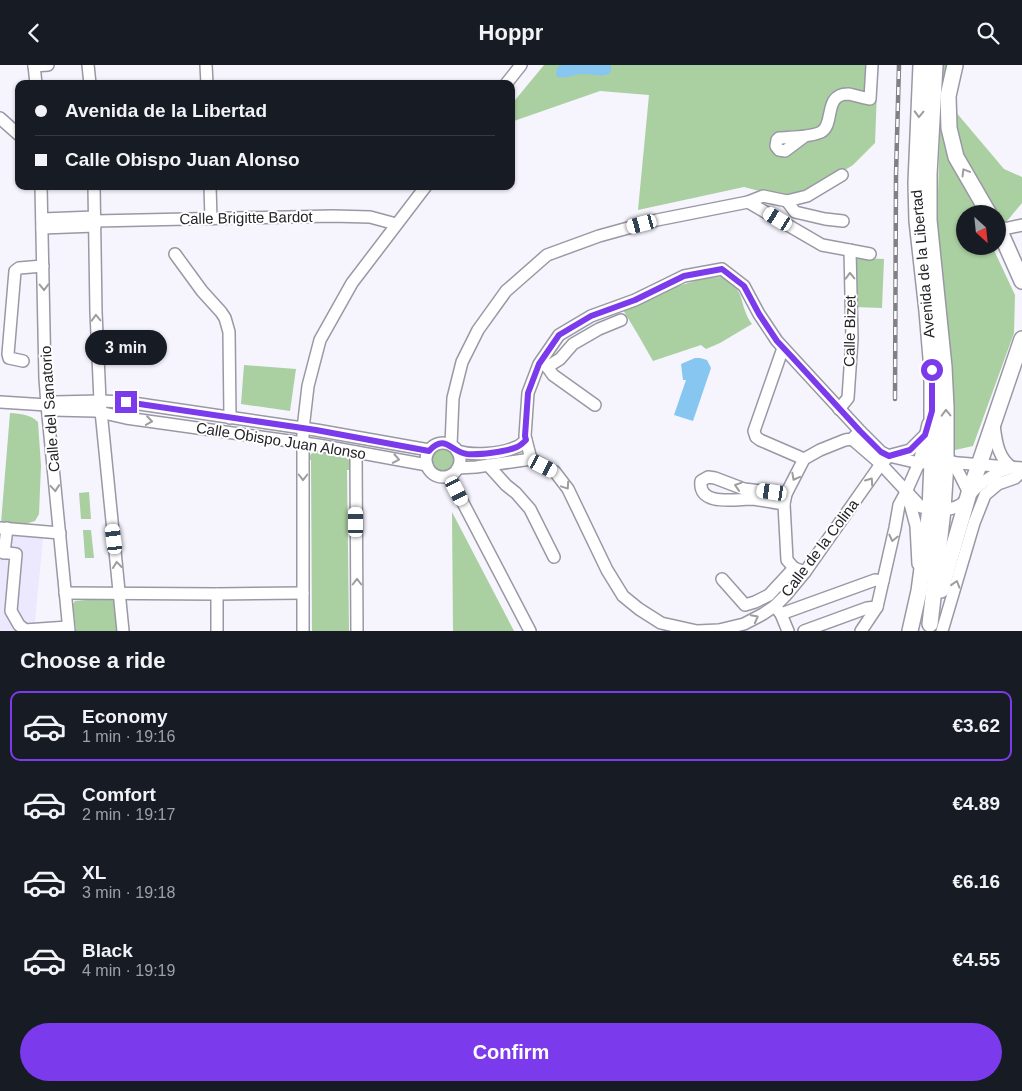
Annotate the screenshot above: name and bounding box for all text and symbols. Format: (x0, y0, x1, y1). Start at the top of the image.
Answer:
icon: back (20, 19, 48, 47)
icon: search (974, 19, 1002, 47)
text: Hoppr (479, 20, 543, 45)
text: Avenida de la Libertad (65, 100, 267, 121)
one-way arrow (913, 110, 924, 118)
text: Calle Obispo Juan Alonso (65, 149, 300, 170)
one-way arrow (961, 168, 971, 177)
street label: Avenida de la Libertad (908, 189, 937, 339)
car (761, 205, 794, 233)
north arrow (956, 205, 1006, 255)
map controls (956, 205, 1006, 255)
street label: Calle Brigitte Bardot (179, 208, 314, 227)
car (625, 213, 658, 235)
one-way arrow (845, 272, 856, 280)
one-way arrow (39, 284, 49, 292)
street label: Calle Bizet (840, 294, 859, 367)
one-way arrow (91, 313, 101, 321)
callout: 3 min (85, 329, 167, 365)
text: 3 min (105, 339, 147, 356)
street label: Calle del Sanatorio (37, 345, 62, 473)
route start (921, 359, 943, 381)
route end (115, 391, 137, 413)
one-way arrow (941, 409, 951, 416)
one-way arrow (145, 415, 153, 426)
street label: Calle Obispo Juan Alonso (195, 419, 367, 462)
car (526, 453, 559, 479)
one-way arrow (392, 454, 400, 464)
one-way arrow (791, 472, 801, 481)
one-way arrow (298, 474, 308, 482)
car (443, 474, 470, 508)
one-way arrow (864, 477, 873, 487)
one-way arrow (560, 481, 569, 490)
one-way arrow (734, 482, 742, 492)
car (756, 482, 787, 502)
one-way arrow (50, 485, 61, 493)
street label: Calle de la Colina (777, 495, 862, 600)
car (348, 507, 363, 537)
car (104, 523, 123, 555)
one-way arrow (888, 534, 899, 542)
one-way arrow (112, 561, 123, 569)
one-way arrow (352, 578, 362, 586)
one-way arrow (950, 581, 960, 589)
one-way arrow (750, 614, 759, 624)
text: Choose a ride (20, 648, 165, 673)
icon: car (22, 704, 67, 749)
text: Economy (82, 706, 168, 727)
text: €3.62 (952, 715, 1000, 736)
text: 1 min · 19:16 (82, 728, 175, 745)
icon: car (22, 782, 67, 827)
text: Comfort (82, 784, 156, 805)
text: €4.89 (952, 793, 1000, 814)
text: 2 min · 19:17 (82, 806, 175, 823)
icon: car (22, 860, 67, 905)
text: XL (82, 862, 106, 883)
text: €6.16 (952, 871, 1000, 892)
text: 3 min · 19:18 (82, 884, 175, 901)
icon: car (22, 938, 67, 983)
text: Black (82, 940, 133, 961)
text: €4.55 (952, 949, 1000, 970)
text: 4 min · 19:19 (82, 962, 175, 979)
button: Confirm (20, 1023, 1002, 1081)

